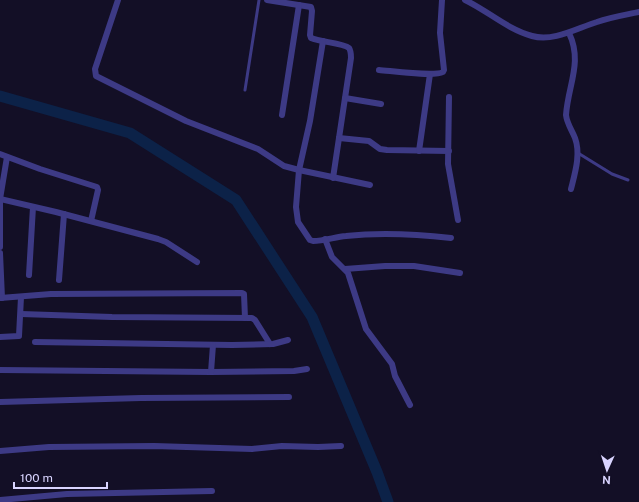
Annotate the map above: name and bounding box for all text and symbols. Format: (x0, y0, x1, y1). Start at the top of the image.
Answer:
north arrow (587, 450, 627, 490)
scale bar (14, 464, 107, 490)
text: 100 m (20, 471, 53, 485)
text: N (602, 474, 611, 486)

